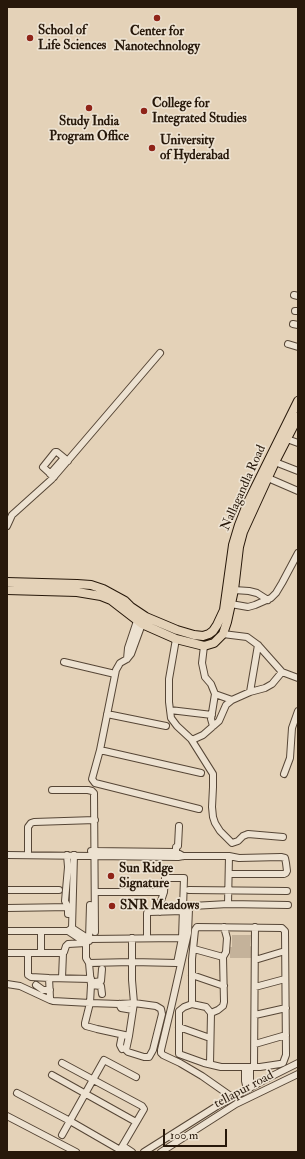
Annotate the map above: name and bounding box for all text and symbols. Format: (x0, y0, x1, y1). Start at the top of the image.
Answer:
marker: Center for Nanotechnology (152, 13, 162, 23)
place label: School of Life Sciences (38, 23, 106, 54)
place label: Center for Nanotechnology (114, 24, 200, 55)
marker: School of Life Sciences (25, 33, 35, 43)
place label: College for Integrated Studies (152, 96, 247, 127)
marker: Study India Program Office (84, 103, 94, 113)
marker: College for Integrated Studies (139, 106, 149, 116)
place label: Study India Program Office (49, 114, 129, 145)
place label: University of Hyderabad (160, 133, 229, 164)
marker: University of Hyderabad (147, 143, 157, 153)
street label: Nallagandla Road (218, 443, 270, 533)
place label: Sun Ridge Signature (119, 861, 173, 892)
marker: Sun Ridge Signature (106, 871, 116, 881)
place label: SNR Meadows (120, 898, 199, 914)
marker: SNR Meadows (107, 901, 117, 911)
street label: tellapur road (212, 1068, 276, 1112)
scale bar (165, 1121, 229, 1147)
text: 100 m (170, 1128, 198, 1143)

